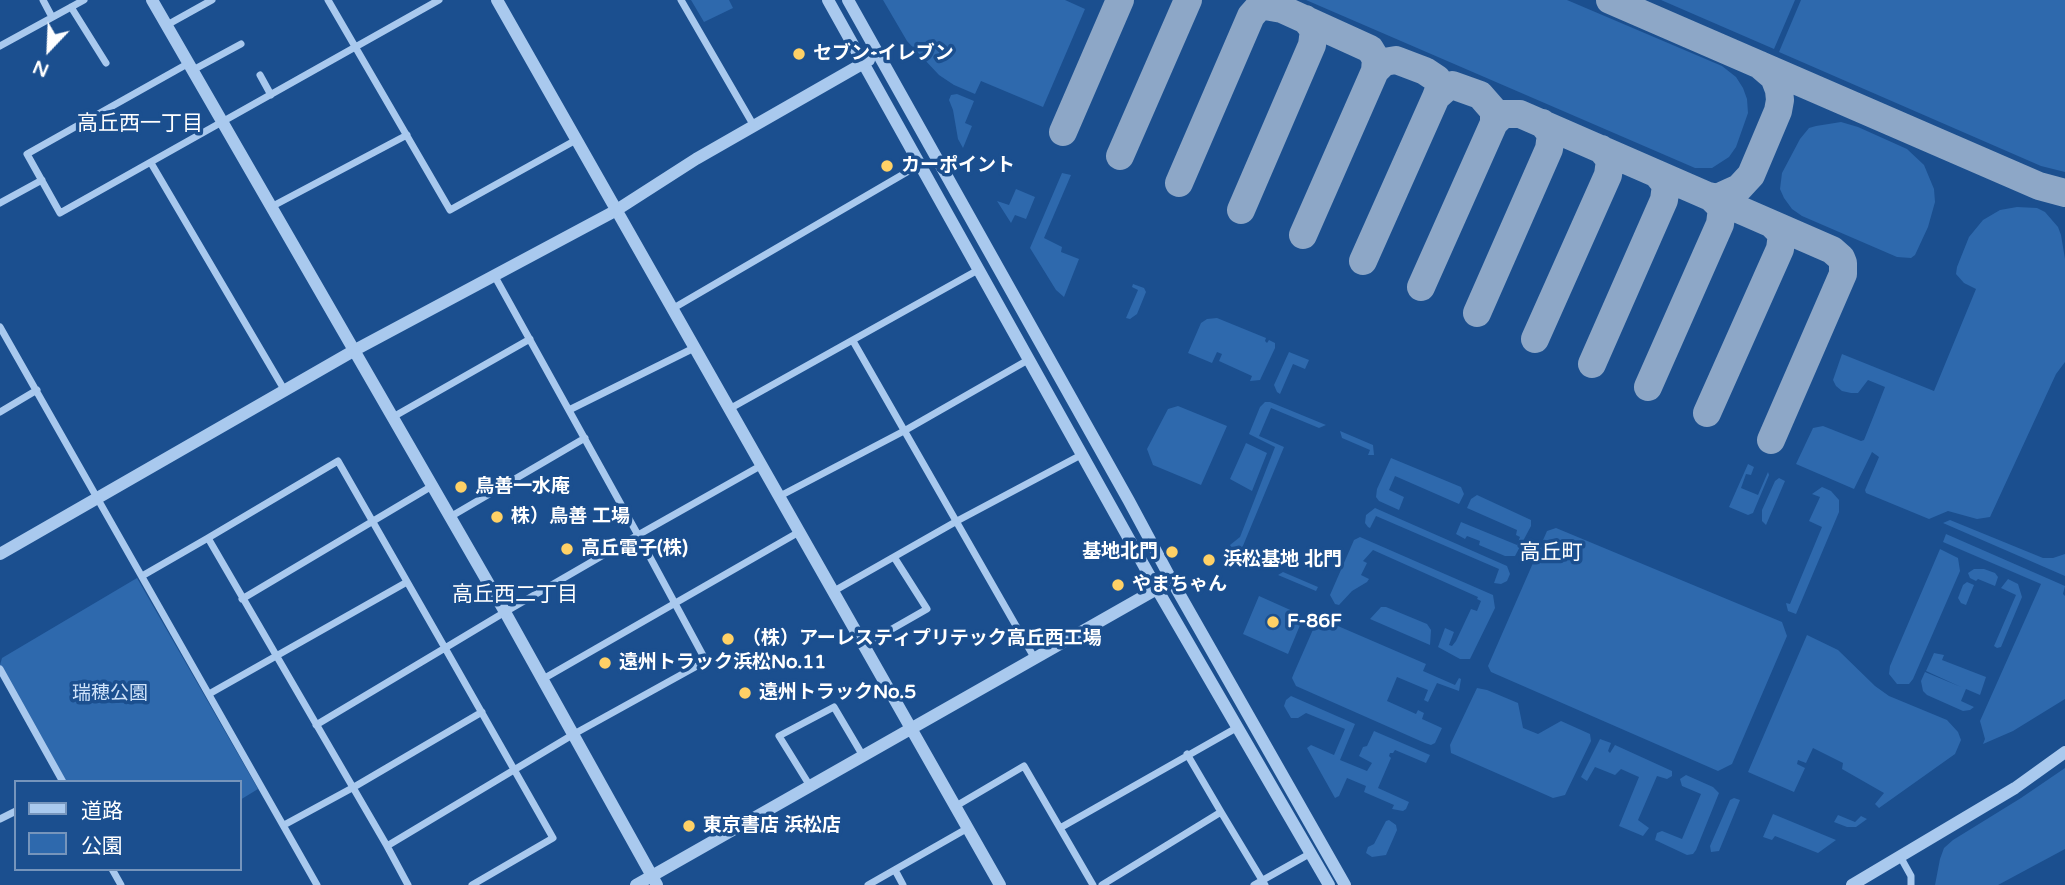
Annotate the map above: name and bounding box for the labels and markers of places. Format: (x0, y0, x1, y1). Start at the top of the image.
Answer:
place label: セブン-イレブン (813, 43, 954, 65)
marker: セブン-イレブン (791, 46, 807, 62)
place label: カーポイント (901, 155, 1015, 177)
marker: カーポイント (879, 158, 895, 174)
place label: 鳥善一水庵 (475, 476, 570, 498)
marker: 鳥善一水庵 (453, 479, 469, 495)
place label: 株）鳥善 工場 (511, 506, 630, 528)
marker: 株）鳥善 工場 (489, 509, 505, 525)
place label: 高丘電子(株) (581, 538, 688, 560)
marker: 高丘電子(株) (559, 541, 575, 557)
place label: 基地北門 (1082, 541, 1158, 563)
marker: 基地北門 (1164, 544, 1180, 560)
place label: 浜松基地 北門 (1223, 549, 1342, 571)
marker: 浜松基地 北門 (1201, 552, 1217, 568)
place label: やまちゃん (1132, 574, 1227, 596)
marker: やまちゃん (1110, 577, 1126, 593)
place label: F-86F (1287, 611, 1342, 633)
marker: F-86F (1265, 614, 1281, 630)
place label: （株）アーレスティプリテック高丘西工場 (742, 628, 1102, 650)
marker: （株）アーレスティプリテック高丘西工場 (720, 631, 736, 647)
place label: 遠州トラック浜松No.11 (619, 652, 826, 674)
marker: 遠州トラック浜松No.11 (597, 655, 613, 671)
place label: 遠州トラックNo.5 (759, 682, 916, 704)
marker: 遠州トラックNo.5 (737, 685, 753, 701)
place label: 東京書店 浜松店 (703, 815, 841, 837)
marker: 東京書店 浜松店 (681, 818, 697, 834)

